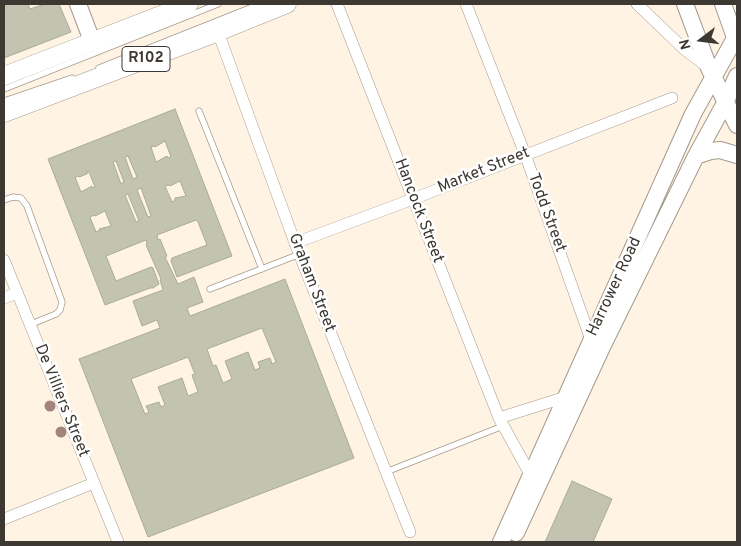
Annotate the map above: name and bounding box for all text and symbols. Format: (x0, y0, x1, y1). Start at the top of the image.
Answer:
north arrow (676, 15, 726, 65)
text: N (677, 37, 696, 51)
road number: R102 (122, 46, 170, 72)
street label: Market Street (435, 144, 533, 198)
street label: Hancock Street (389, 156, 447, 266)
street label: Todd Street (523, 171, 569, 255)
street label: Graham Street (283, 231, 339, 335)
street label: Harrower Road (584, 234, 646, 340)
street label: De Villiers Street (30, 342, 92, 460)

